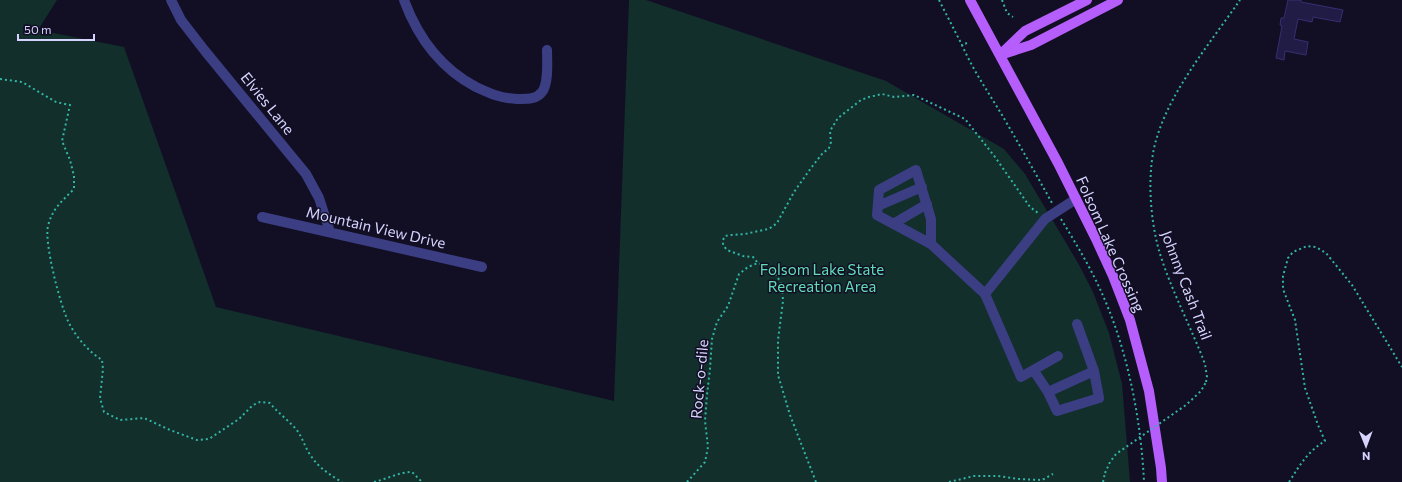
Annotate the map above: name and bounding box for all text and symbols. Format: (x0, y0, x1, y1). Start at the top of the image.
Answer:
scale bar (18, 16, 94, 42)
text: 50 m (24, 22, 52, 36)
street label: Elvies Lane (237, 68, 299, 138)
street label: Folsom Lake Crossing (1073, 173, 1149, 315)
street label: Mountain View Drive (305, 202, 448, 252)
street label: Johnny Cash Trail (1158, 228, 1216, 342)
park label: Folsom Lake State Recreation Area (760, 260, 884, 295)
street label: Rock-o-dile (687, 338, 711, 419)
north arrow (1346, 426, 1386, 466)
text: N (1362, 450, 1370, 463)

